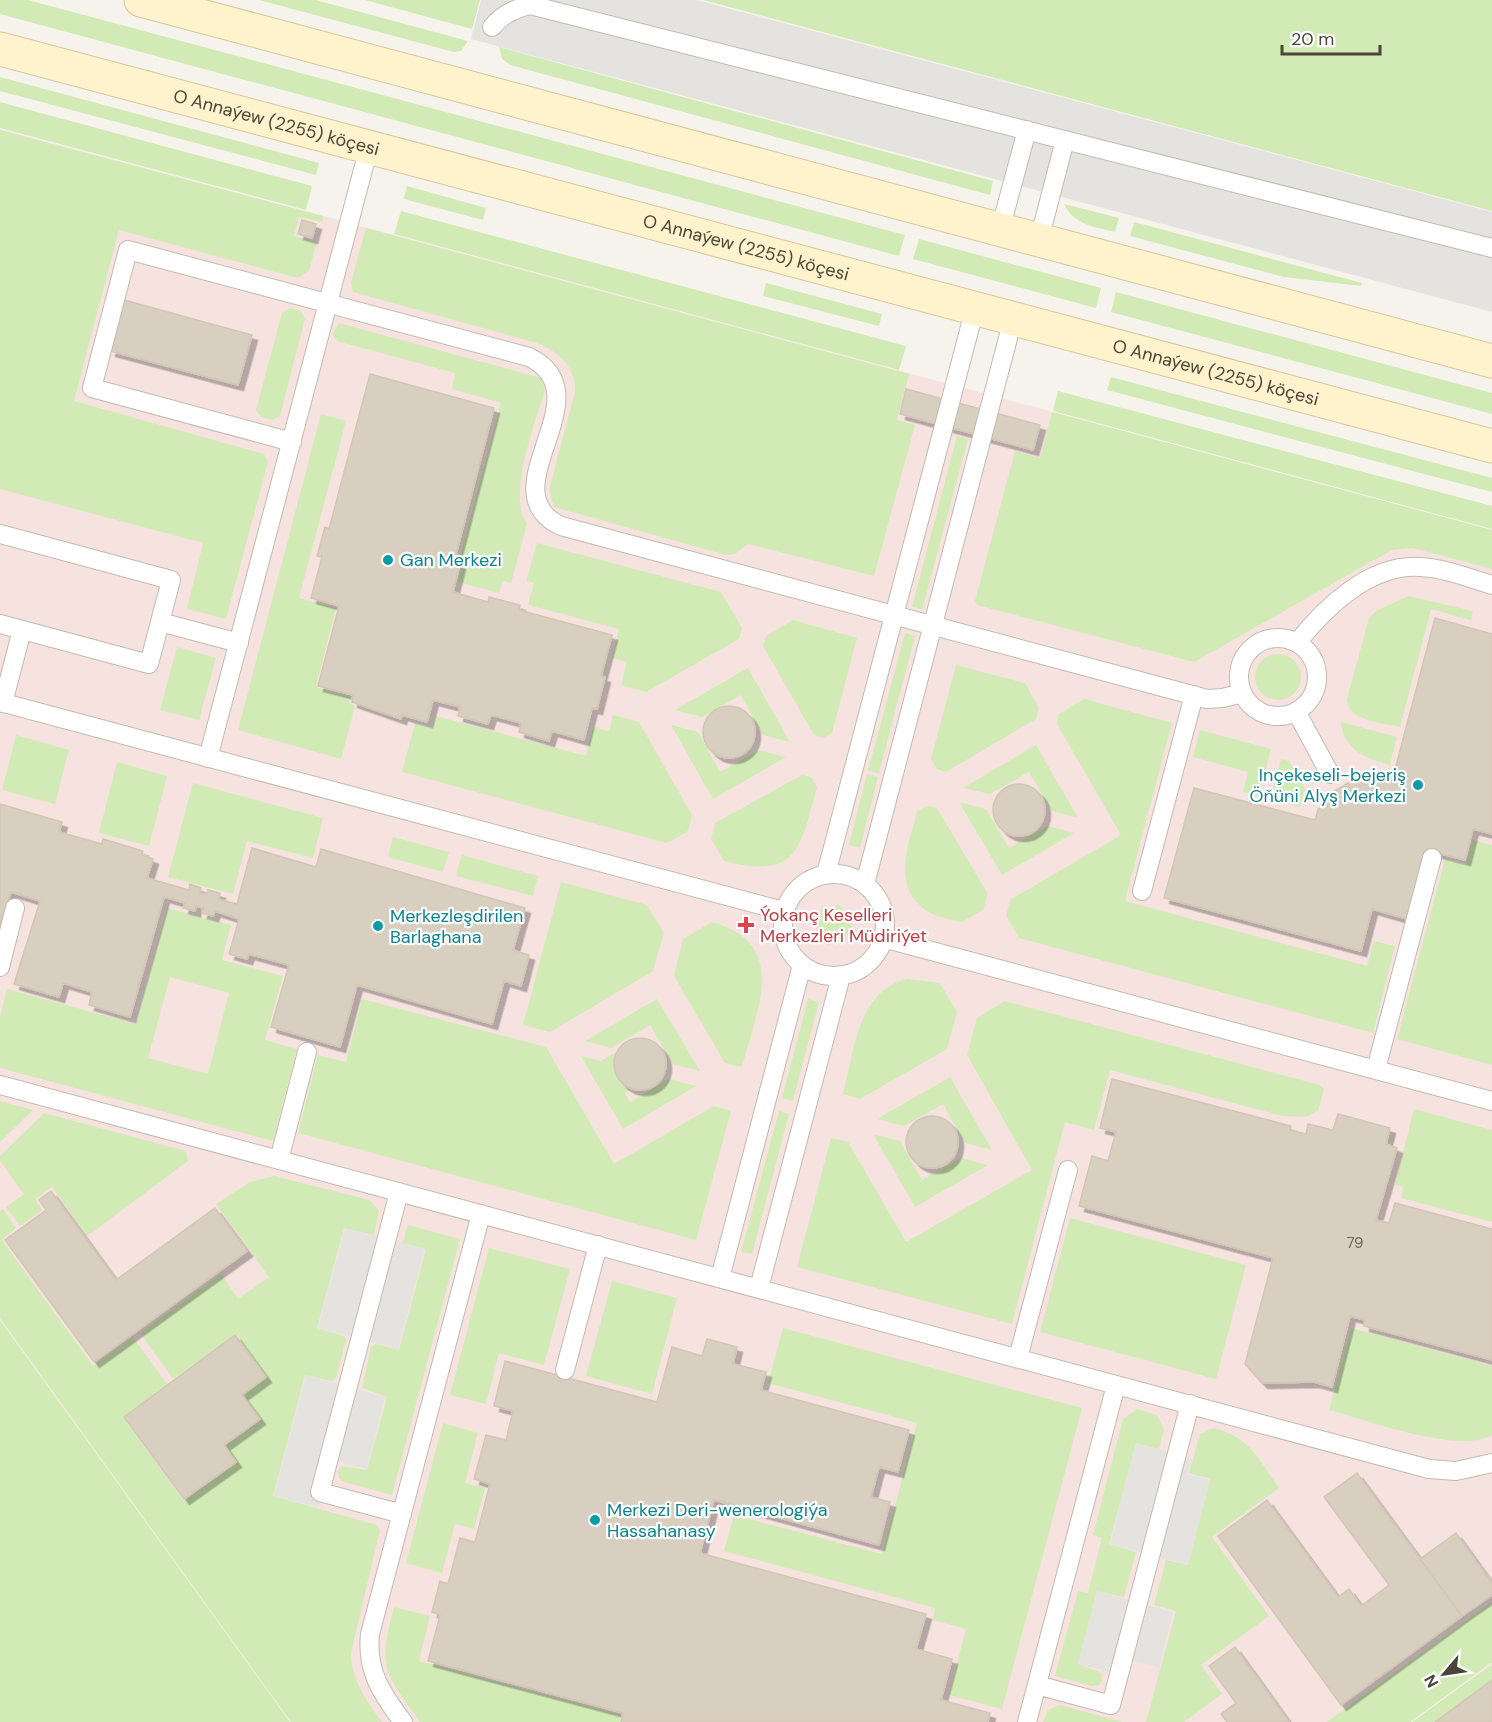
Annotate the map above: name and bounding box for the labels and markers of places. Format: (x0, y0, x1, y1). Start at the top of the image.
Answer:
place label: Gan Merkezi (400, 548, 502, 572)
marker: Gan Merkezi (381, 553, 395, 567)
place label: Inçekeseli-bejeriş Öňüni Alyş Merkezi (1249, 763, 1406, 808)
marker: Inçekeseli-bejeriş Öňüni Alyş Merkezi (1411, 778, 1425, 792)
place label: Ýokanç Keselleri Merkezleri Müdiriýet (760, 903, 927, 948)
place label: Merkezleşdirilen Barlaghana (390, 904, 523, 949)
marker: Ýokanç Keselleri Merkezleri Müdiriýet (737, 916, 755, 934)
marker: Merkezleşdirilen Barlaghana (371, 919, 385, 933)
place label: Merkezi Deri-wenerologiýa Hassahanasy (607, 1498, 827, 1543)
marker: Merkezi Deri-wenerologiýa Hassahanasy (588, 1513, 602, 1527)

